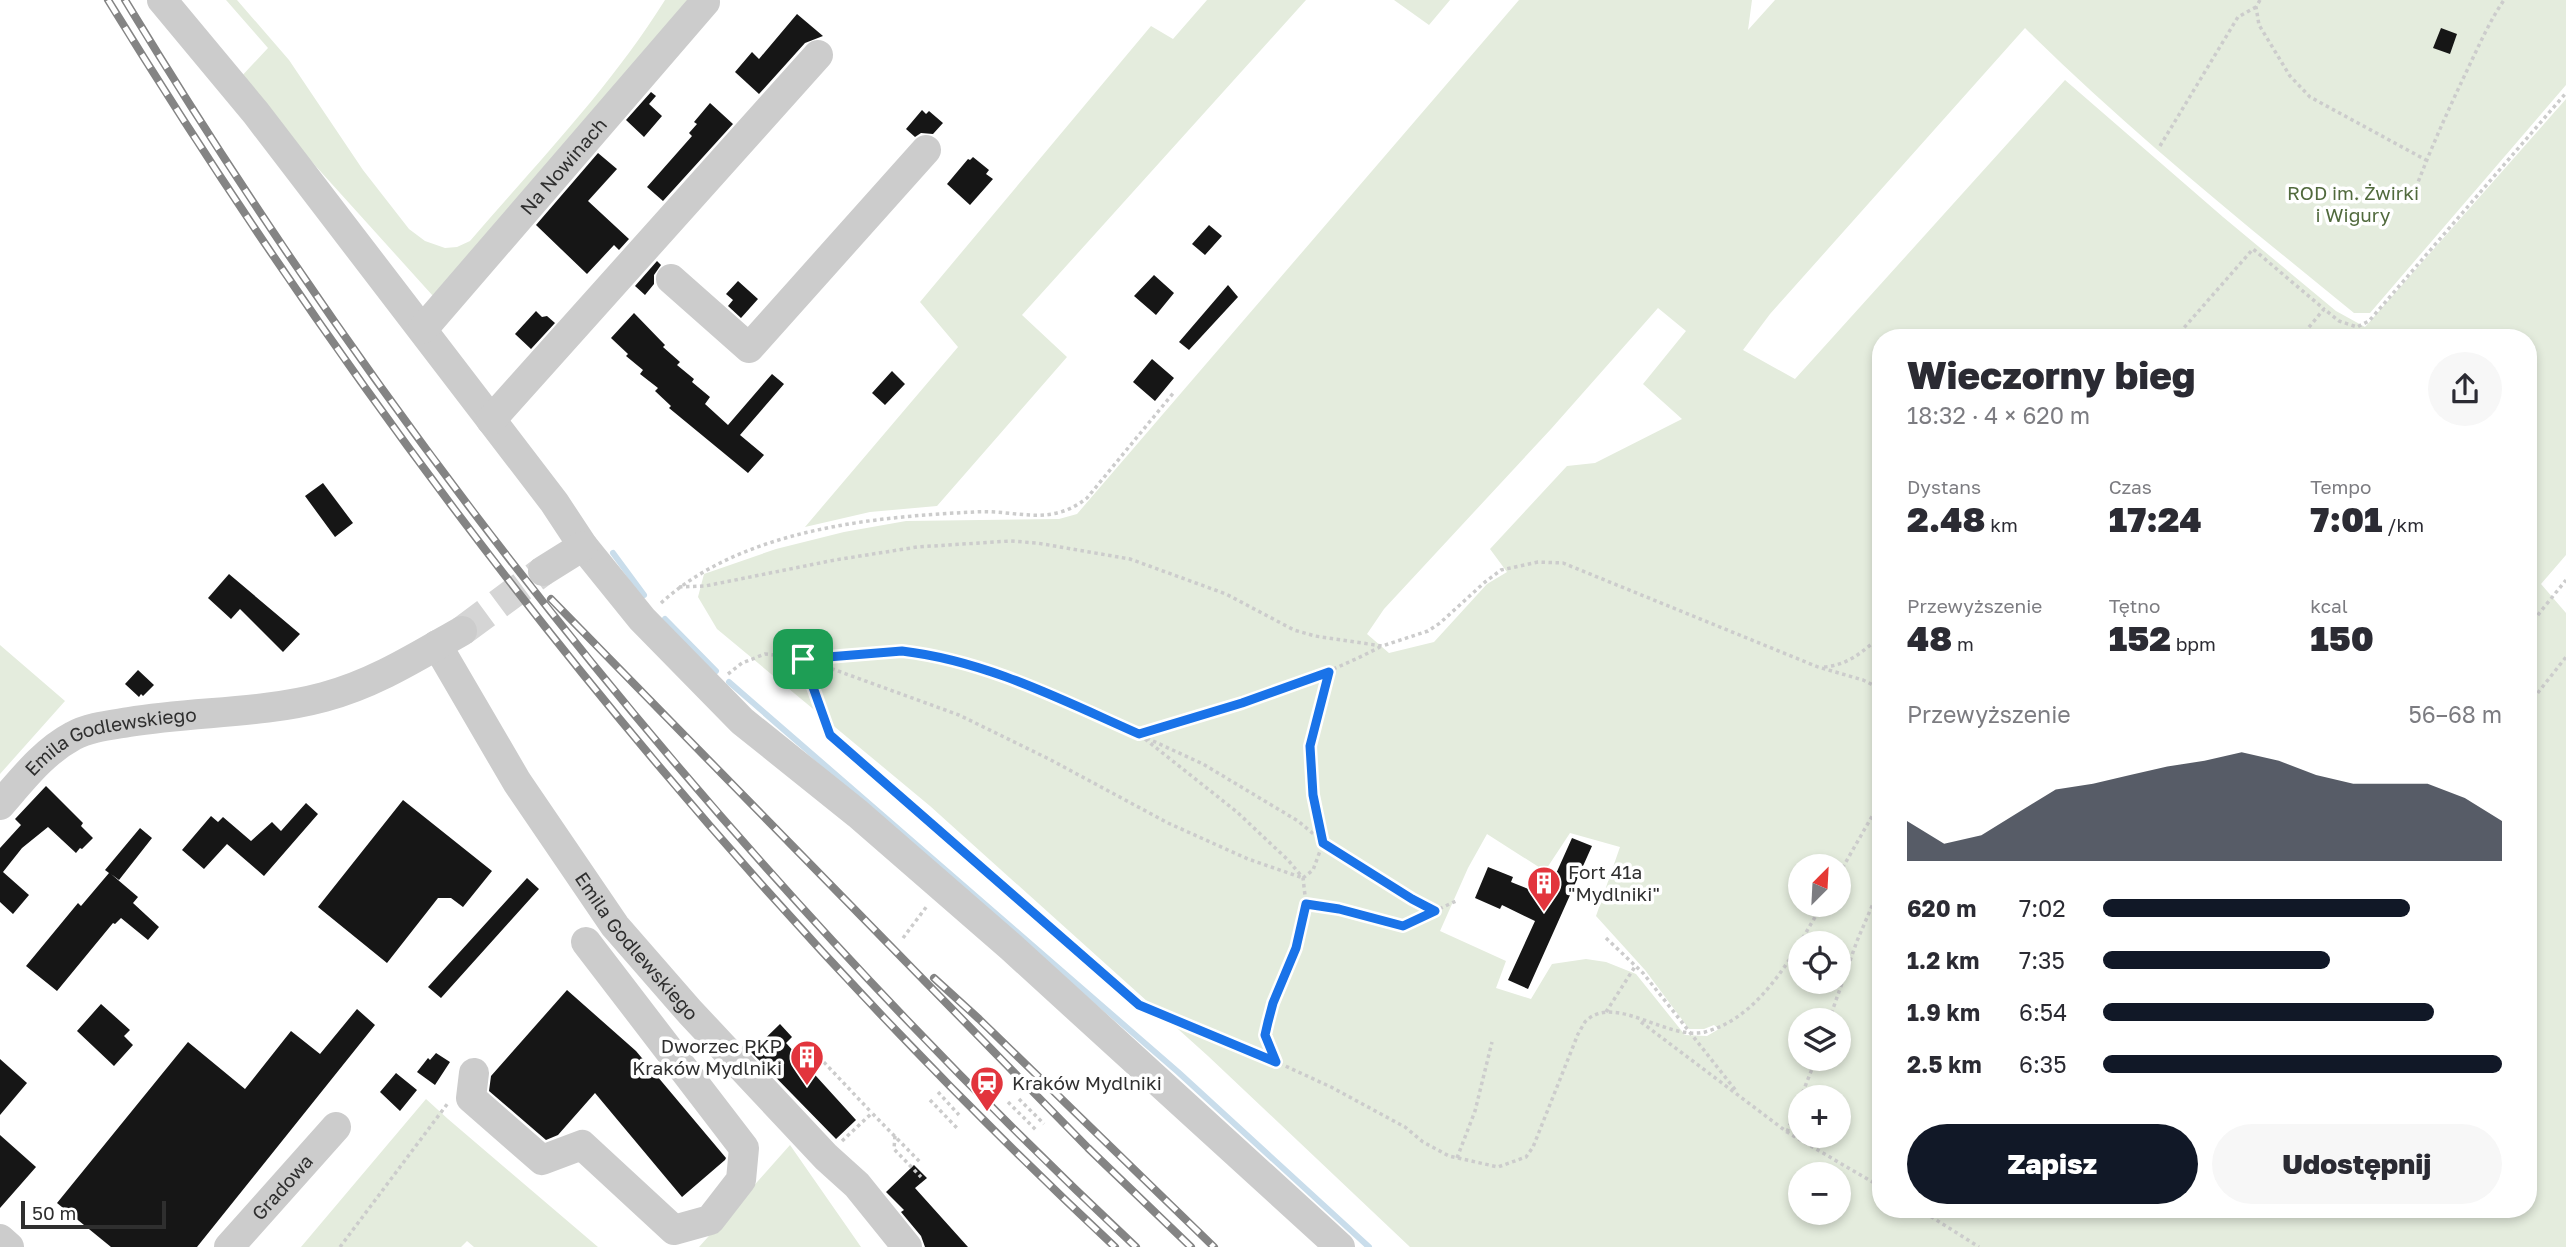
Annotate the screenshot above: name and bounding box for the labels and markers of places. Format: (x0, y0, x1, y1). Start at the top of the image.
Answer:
pin (773, 629, 833, 689)
place label: Fort 41a "Mydlniki" (1568, 860, 1660, 905)
building icon: Fort 41a "Mydlniki" (1525, 864, 1563, 913)
place label: Dworzec PKP Kraków Mydlniki (632, 1034, 782, 1079)
building icon: Dworzec PKP Kraków Mydlniki (788, 1038, 826, 1087)
station icon: Kraków Mydlniki (968, 1064, 1006, 1113)
place label: Kraków Mydlniki (1012, 1071, 1162, 1094)

